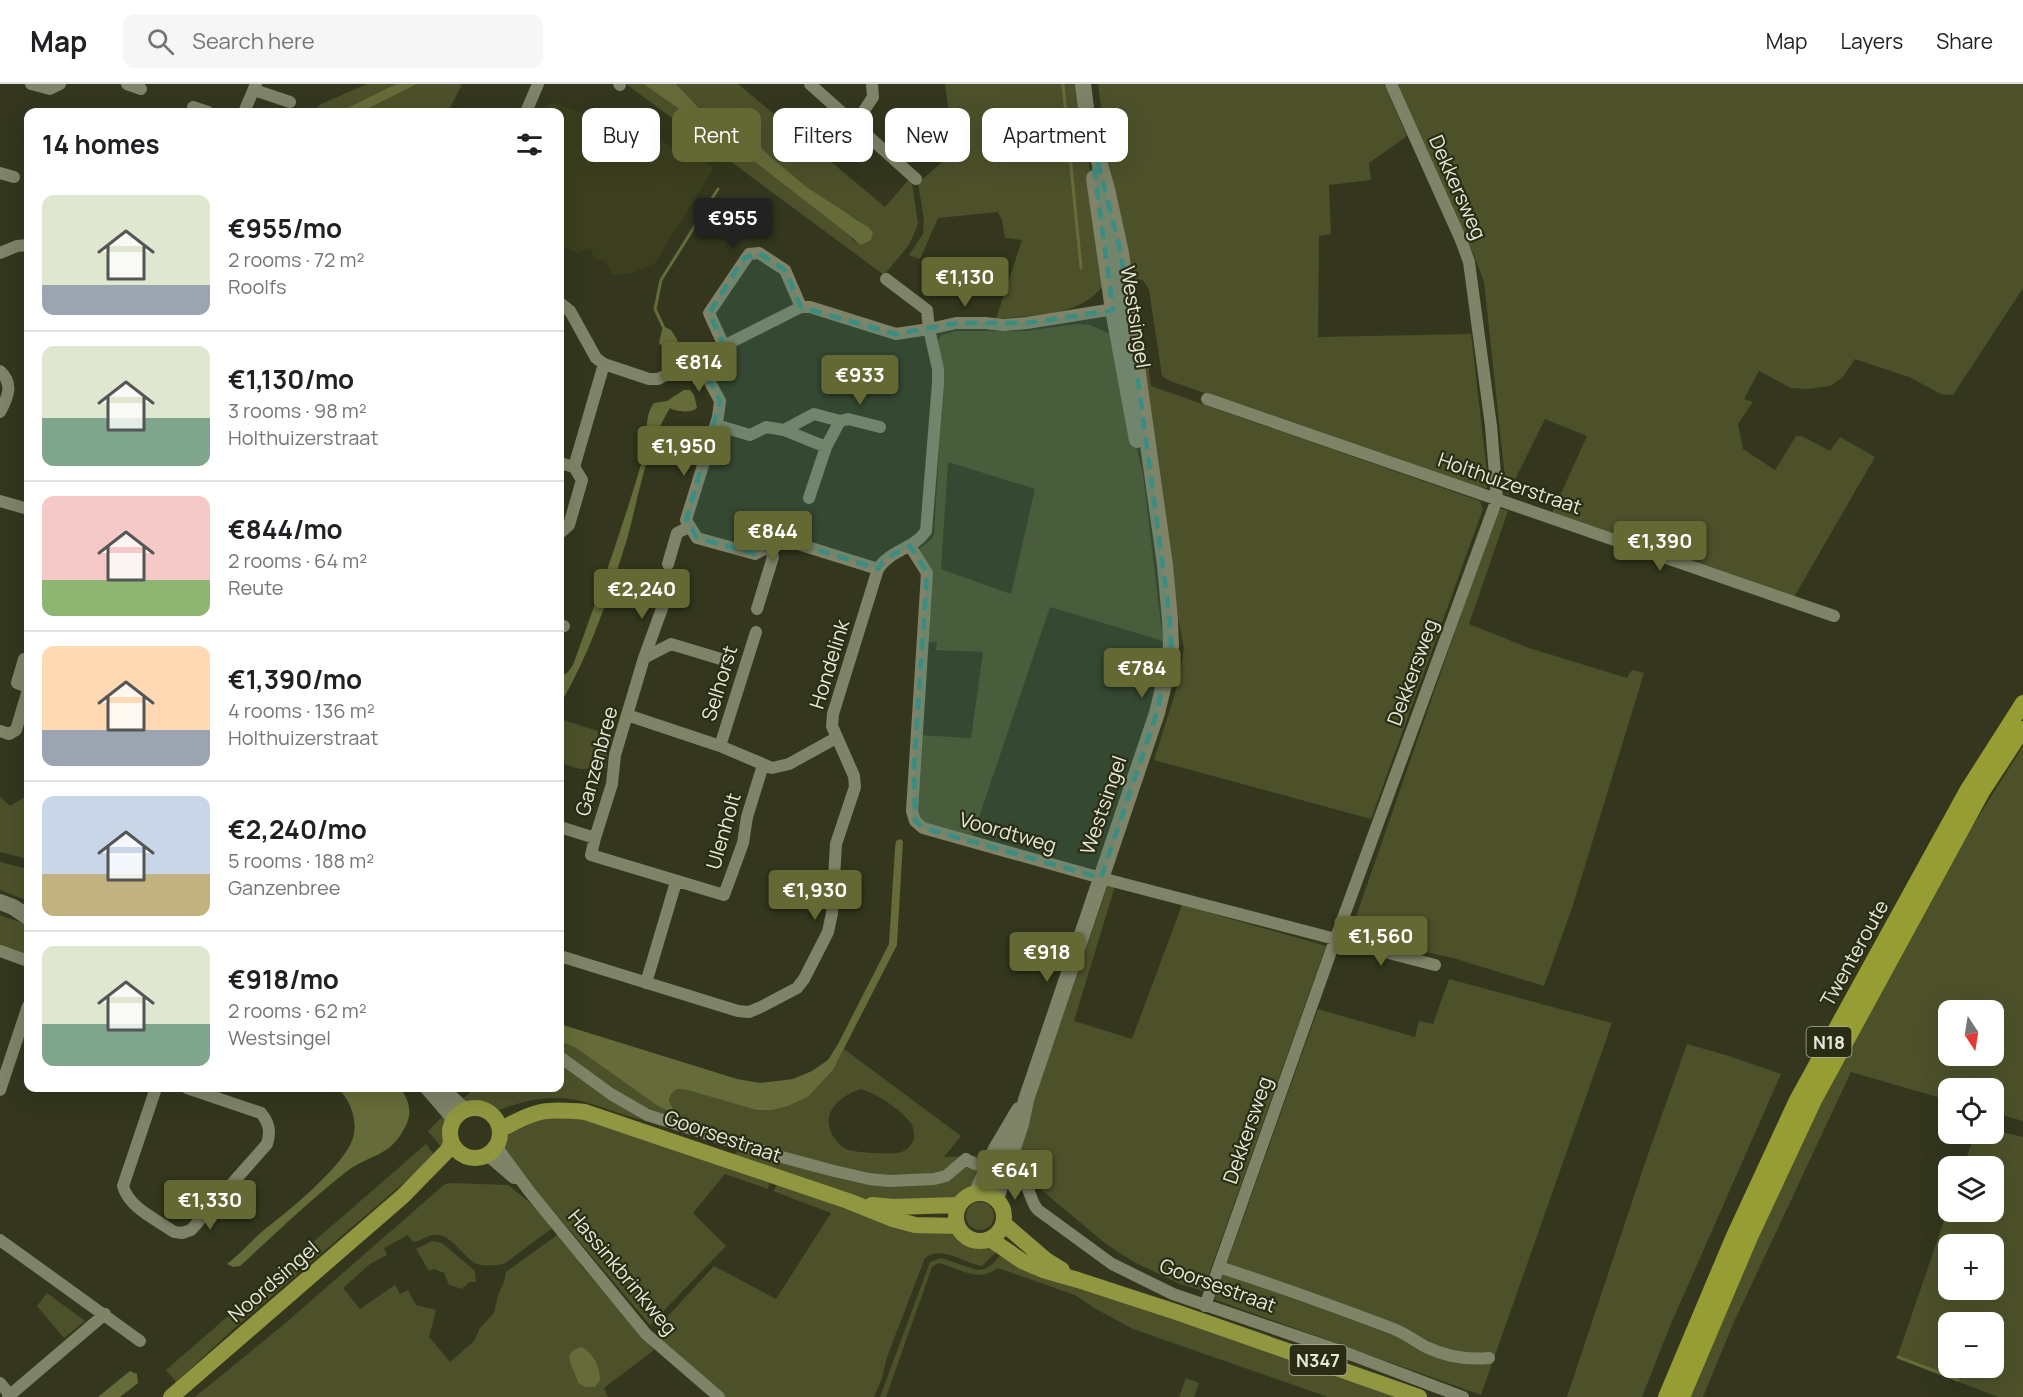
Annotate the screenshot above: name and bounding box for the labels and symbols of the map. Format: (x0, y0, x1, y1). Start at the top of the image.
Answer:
street label: Dekkersweg (1423, 130, 1493, 244)
pin: €955 (697, 198, 769, 249)
pin: €1,130 (916, 257, 1014, 308)
street label: Westsingel (1115, 264, 1157, 370)
pin: €814 (663, 342, 735, 393)
pin: €933 (824, 355, 896, 406)
pin: €1,950 (635, 426, 733, 477)
street label: Holthuizerstraat (1434, 446, 1586, 520)
pin: €844 (737, 511, 809, 562)
pin: €1,390 (1611, 521, 1709, 572)
pin: €2,240 (593, 569, 691, 620)
street label: Hondelink (803, 615, 856, 712)
street label: Dekkersweg (1380, 615, 1444, 729)
street label: Selhorst (695, 642, 743, 724)
pin: €784 (1106, 648, 1178, 699)
street label: Ganzenbree (568, 703, 624, 819)
street label: Westsingel (1073, 752, 1133, 858)
street label: Ulenholt (699, 790, 747, 872)
street label: Voordtweg (956, 805, 1060, 859)
pin: €1,930 (766, 870, 864, 921)
street label: Twenteroute (1814, 895, 1894, 1011)
pin: €1,560 (1332, 916, 1430, 967)
pin: €918 (1011, 932, 1083, 983)
north arrow (1938, 1000, 2004, 1066)
road number: N18 (1806, 1027, 1852, 1057)
street label: Dekkersweg (1216, 1073, 1278, 1187)
street label: Goorsestraat (661, 1103, 785, 1169)
pin: €641 (979, 1150, 1051, 1201)
pin: €1,330 (161, 1180, 259, 1231)
street label: Hassinkbrinkweg (562, 1203, 684, 1341)
street label: Noordsingel (222, 1234, 324, 1328)
street label: Goorsestraat (1156, 1251, 1280, 1319)
road number: N347 (1290, 1345, 1346, 1375)

